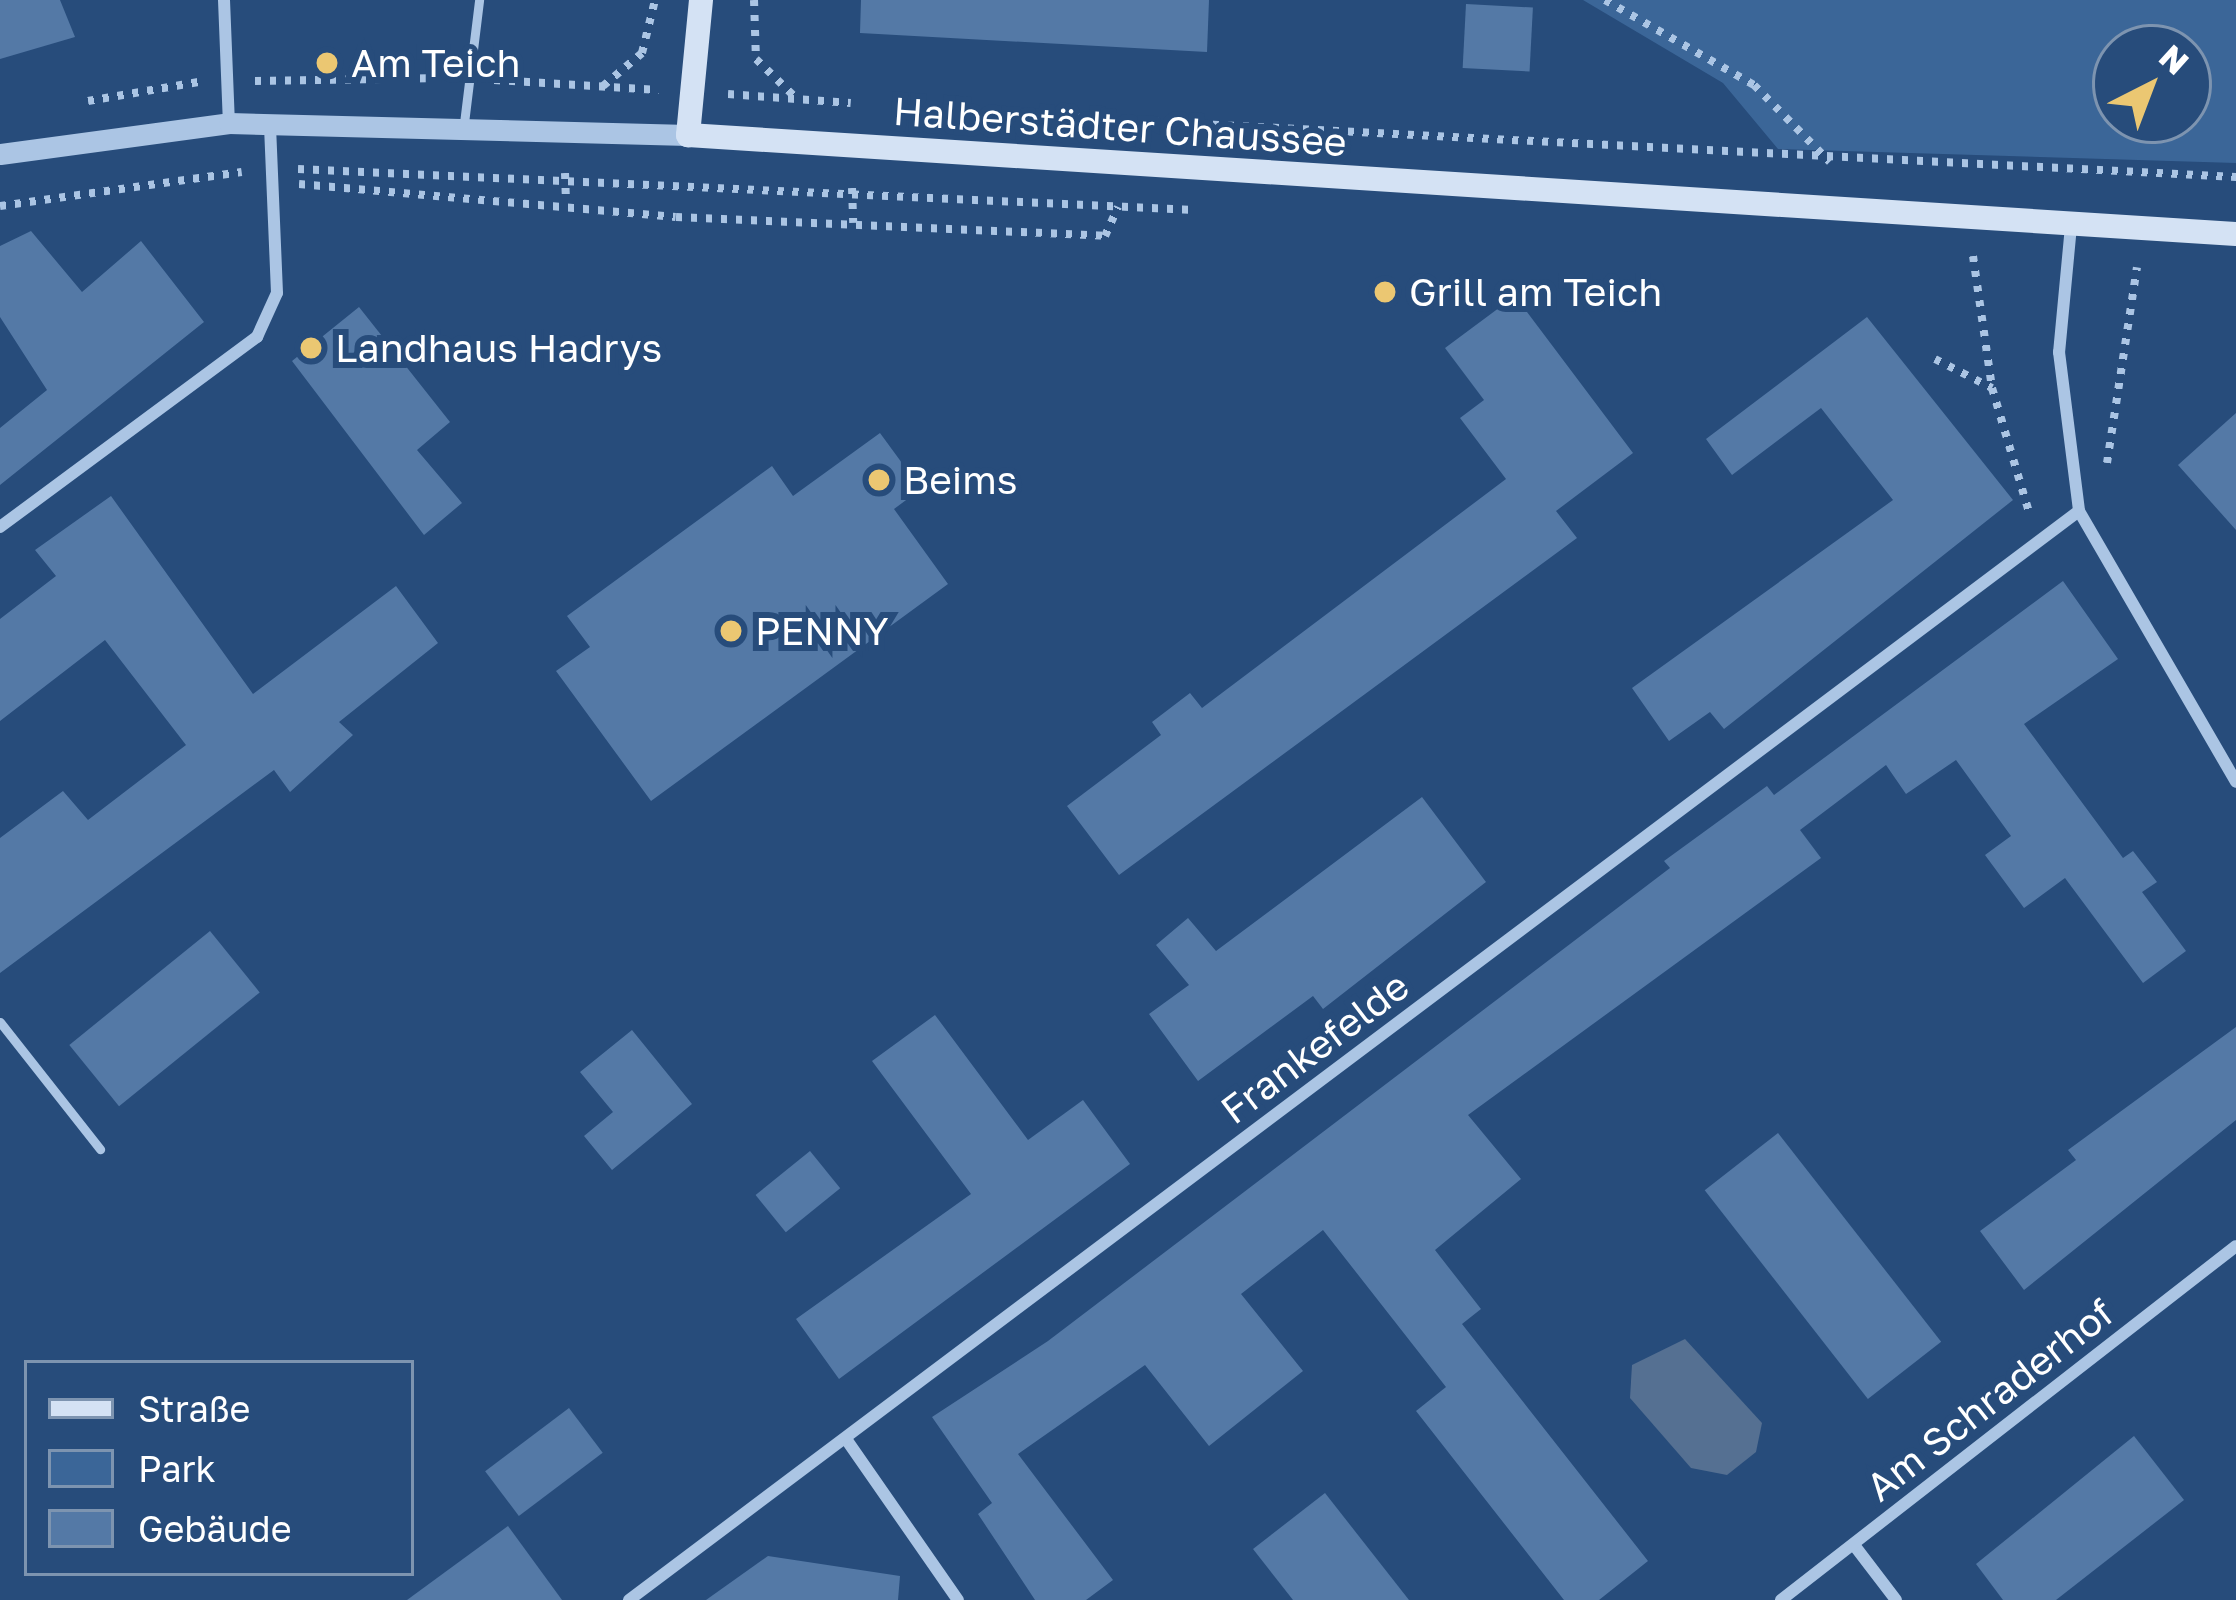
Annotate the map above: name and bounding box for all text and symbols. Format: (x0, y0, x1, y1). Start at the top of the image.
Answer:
north arrow (2092, 24, 2212, 144)
text: N (2152, 36, 2197, 82)
place label: Am Teich (351, 40, 520, 86)
marker: Am Teich (314, 50, 340, 76)
street label: Halberstädter Chaussee (892, 88, 1348, 166)
place label: Grill am Teich (1409, 269, 1662, 315)
marker: Grill am Teich (1372, 279, 1398, 305)
place label: Landhaus Hadrys (335, 325, 662, 371)
marker: Landhaus Hadrys (298, 335, 324, 361)
place label: Beims (903, 457, 1017, 503)
marker: Beims (866, 467, 892, 493)
place label: PENNY (755, 608, 889, 654)
marker: PENNY (718, 618, 744, 644)
street label: Frankefelde (1212, 962, 1418, 1134)
street label: Am Schraderhof (1857, 1289, 2123, 1511)
legend (24, 1360, 414, 1576)
text: Straße (138, 1387, 251, 1430)
text: Park (138, 1447, 216, 1490)
text: Gebäude (138, 1507, 292, 1550)

